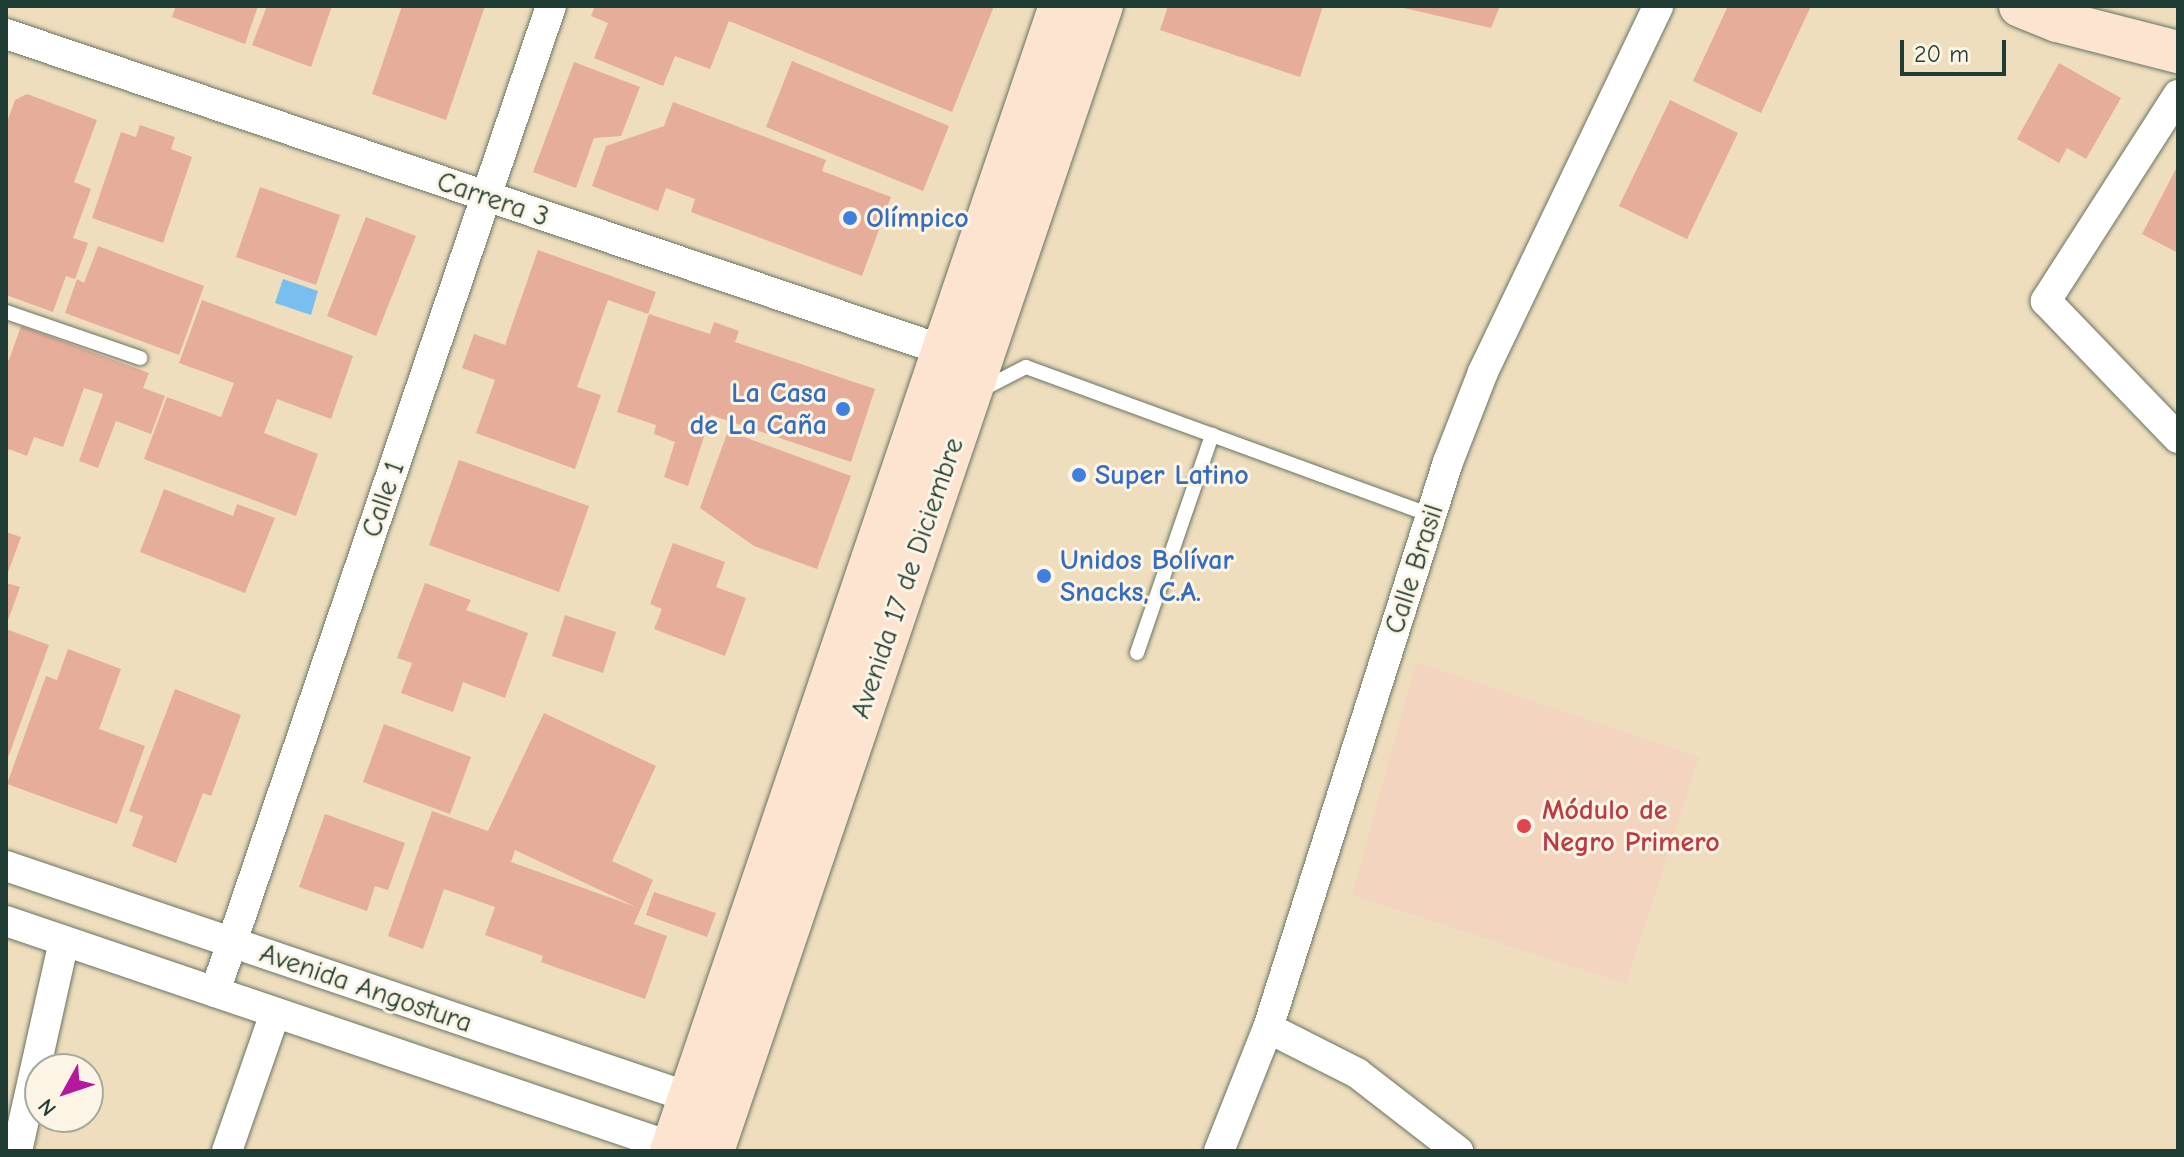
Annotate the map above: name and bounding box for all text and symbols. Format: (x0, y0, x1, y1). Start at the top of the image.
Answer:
scale bar (1904, 24, 2010, 74)
text: 20 m (1914, 40, 1969, 68)
street label: Carrera 3 (433, 164, 553, 234)
place label: Olímpico (866, 201, 969, 235)
marker: Olímpico (841, 209, 859, 227)
place label: La Casa de La Caña (690, 376, 827, 442)
marker: La Casa de La Caña (834, 400, 852, 418)
street label: Avenida 17 de Diciembre (843, 433, 971, 723)
street label: Calle 1 (354, 456, 412, 542)
place label: Super Latino (1095, 458, 1249, 492)
marker: Super Latino (1070, 466, 1088, 484)
street label: Calle Brasil (1377, 500, 1451, 638)
place label: Unidos Bolívar Snacks, C.A. (1060, 543, 1234, 609)
marker: Unidos Bolívar Snacks, C.A. (1035, 567, 1053, 585)
place label: Módulo de Negro Primero (1542, 793, 1720, 859)
marker: Módulo de Negro Primero (1513, 815, 1535, 837)
street label: Avenida Angostura (256, 936, 476, 1040)
north arrow (24, 1053, 104, 1133)
text: N (33, 1093, 62, 1121)

